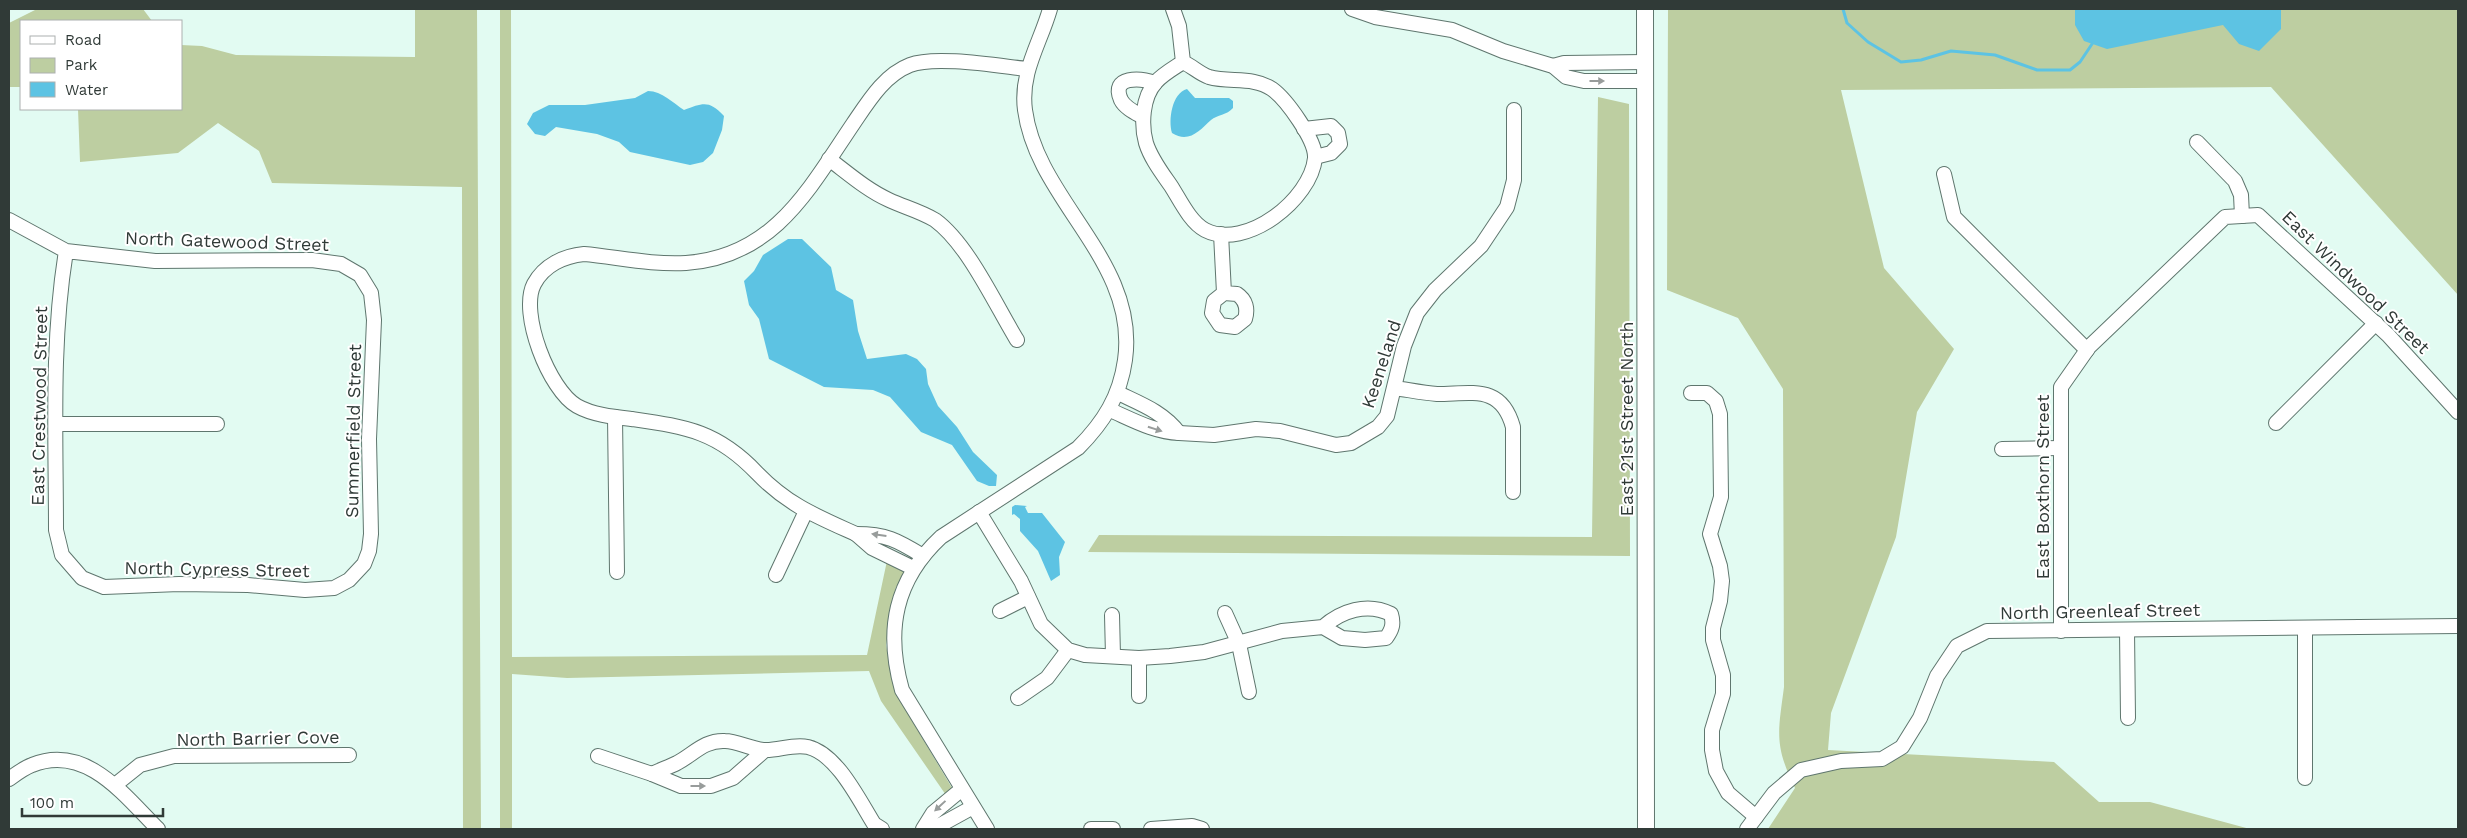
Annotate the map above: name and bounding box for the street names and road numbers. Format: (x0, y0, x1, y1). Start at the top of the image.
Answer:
street label: East Windwood Street (2278, 206, 2434, 358)
street label: North Gatewood Street (125, 227, 330, 255)
street label: East Crestwood Street (27, 306, 51, 506)
street label: Keeneland (1357, 317, 1405, 411)
street label: East 21st Street North (1616, 321, 1637, 517)
street label: Summerfield Street (341, 343, 365, 518)
street label: East Boxthorn Street (2032, 394, 2053, 579)
street label: North Cypress Street (124, 557, 310, 581)
street label: North Greenleaf Street (2000, 599, 2201, 623)
street label: North Barrier Cove (176, 726, 340, 750)

